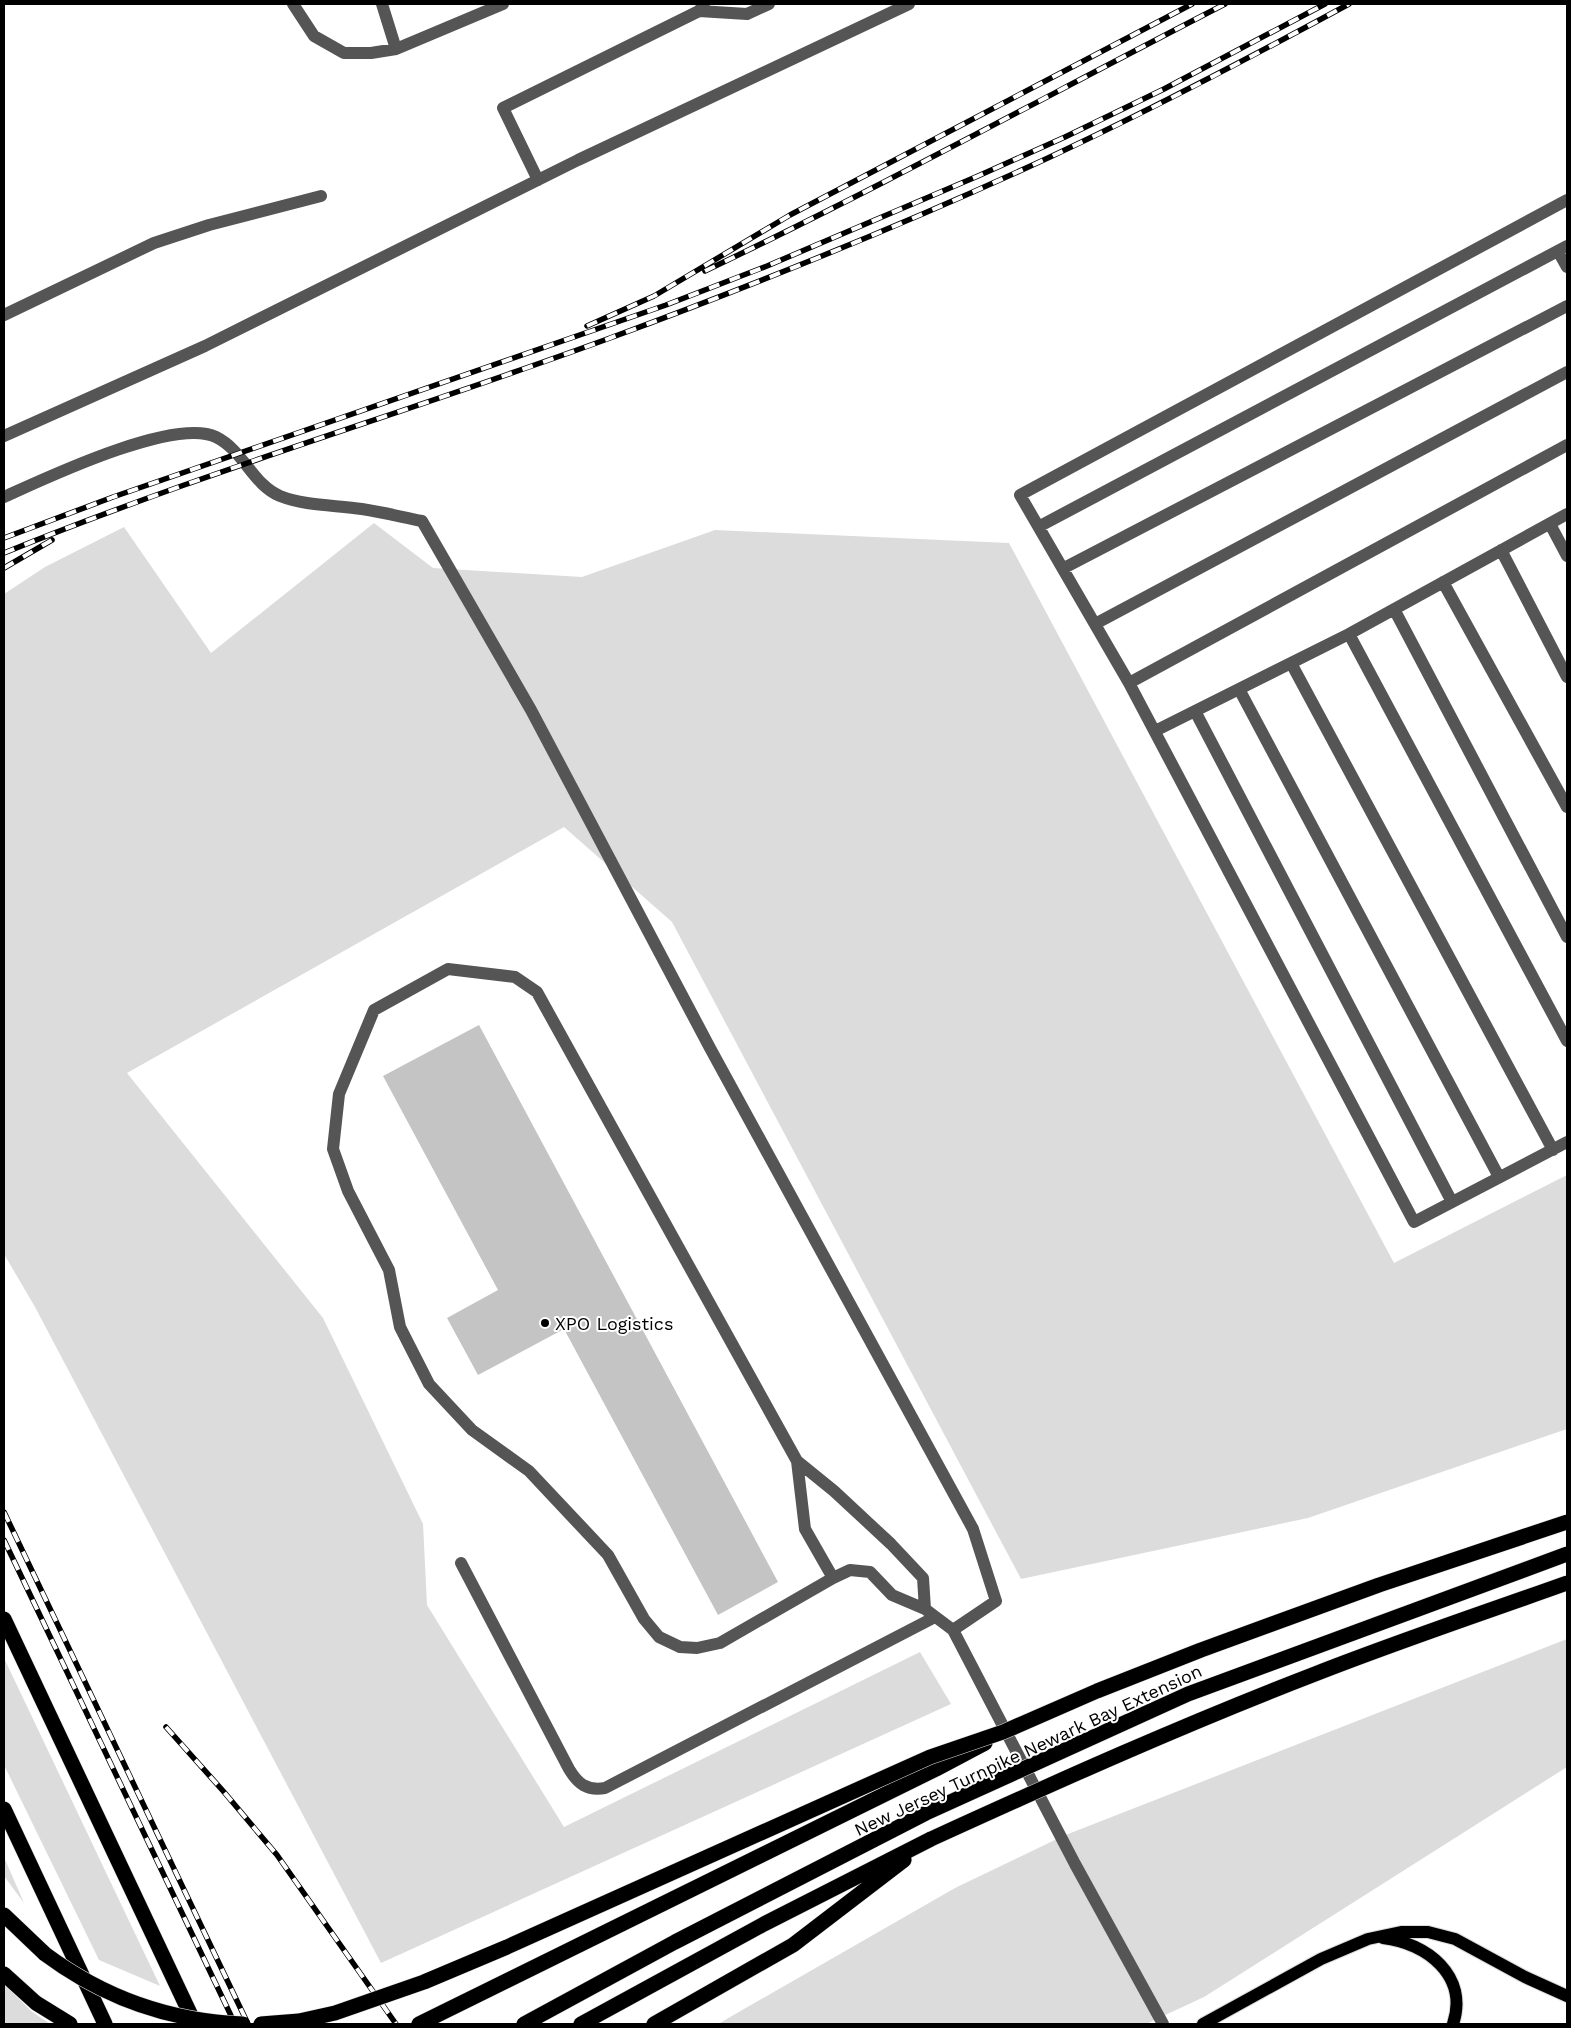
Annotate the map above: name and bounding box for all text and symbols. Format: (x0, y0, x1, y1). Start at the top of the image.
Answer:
place label: XPO Logistics (555, 1313, 673, 1334)
marker: XPO Logistics (539, 1317, 551, 1329)
street label: New Jersey Turnpike Newark Bay Extension (851, 1660, 1205, 1840)

